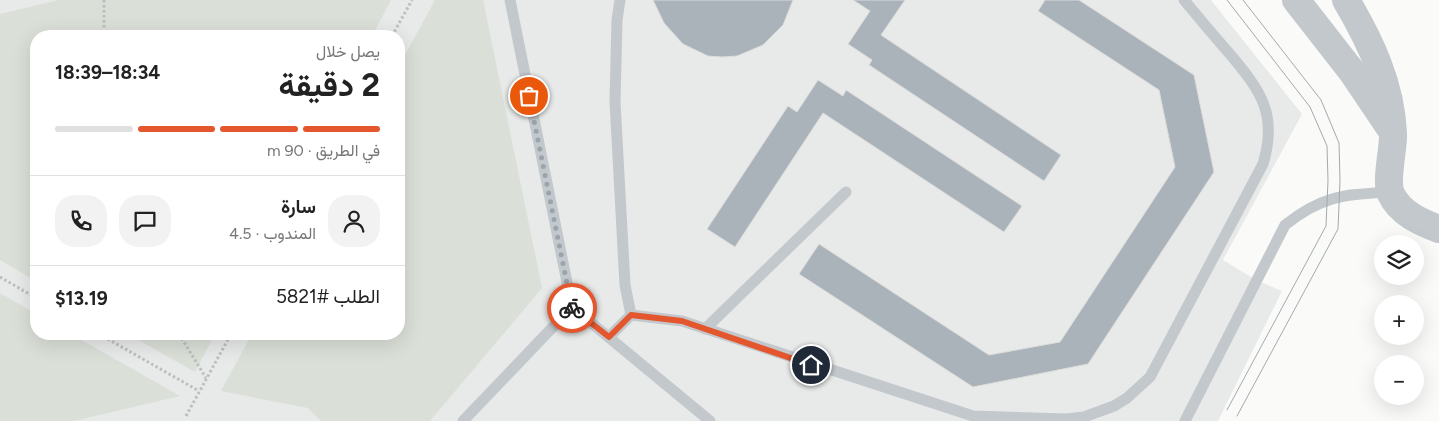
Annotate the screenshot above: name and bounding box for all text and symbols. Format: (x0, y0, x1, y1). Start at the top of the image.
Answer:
text: يصل خلال (316, 42, 380, 61)
text: 18:34–18:39 (55, 61, 160, 84)
text: 2 دقيقة (278, 66, 380, 104)
pin (508, 75, 550, 117)
icon: bag (515, 82, 543, 110)
text: في الطريق · 90 m (267, 141, 380, 160)
button: phone (55, 195, 107, 247)
button: chat (119, 195, 171, 247)
text: سارة (281, 195, 316, 218)
button: person (328, 195, 380, 247)
text: المندوب · 4.5 (229, 224, 316, 243)
map controls (1374, 235, 1424, 405)
button: layers (1374, 235, 1424, 285)
courier (547, 283, 597, 333)
text: الطلب #5821 (276, 285, 380, 308)
text: $13.19 (55, 287, 108, 310)
icon: bike (558, 294, 586, 322)
button: + (1374, 295, 1424, 345)
pin (790, 344, 832, 386)
icon: home (797, 351, 825, 379)
button: − (1374, 355, 1424, 405)

